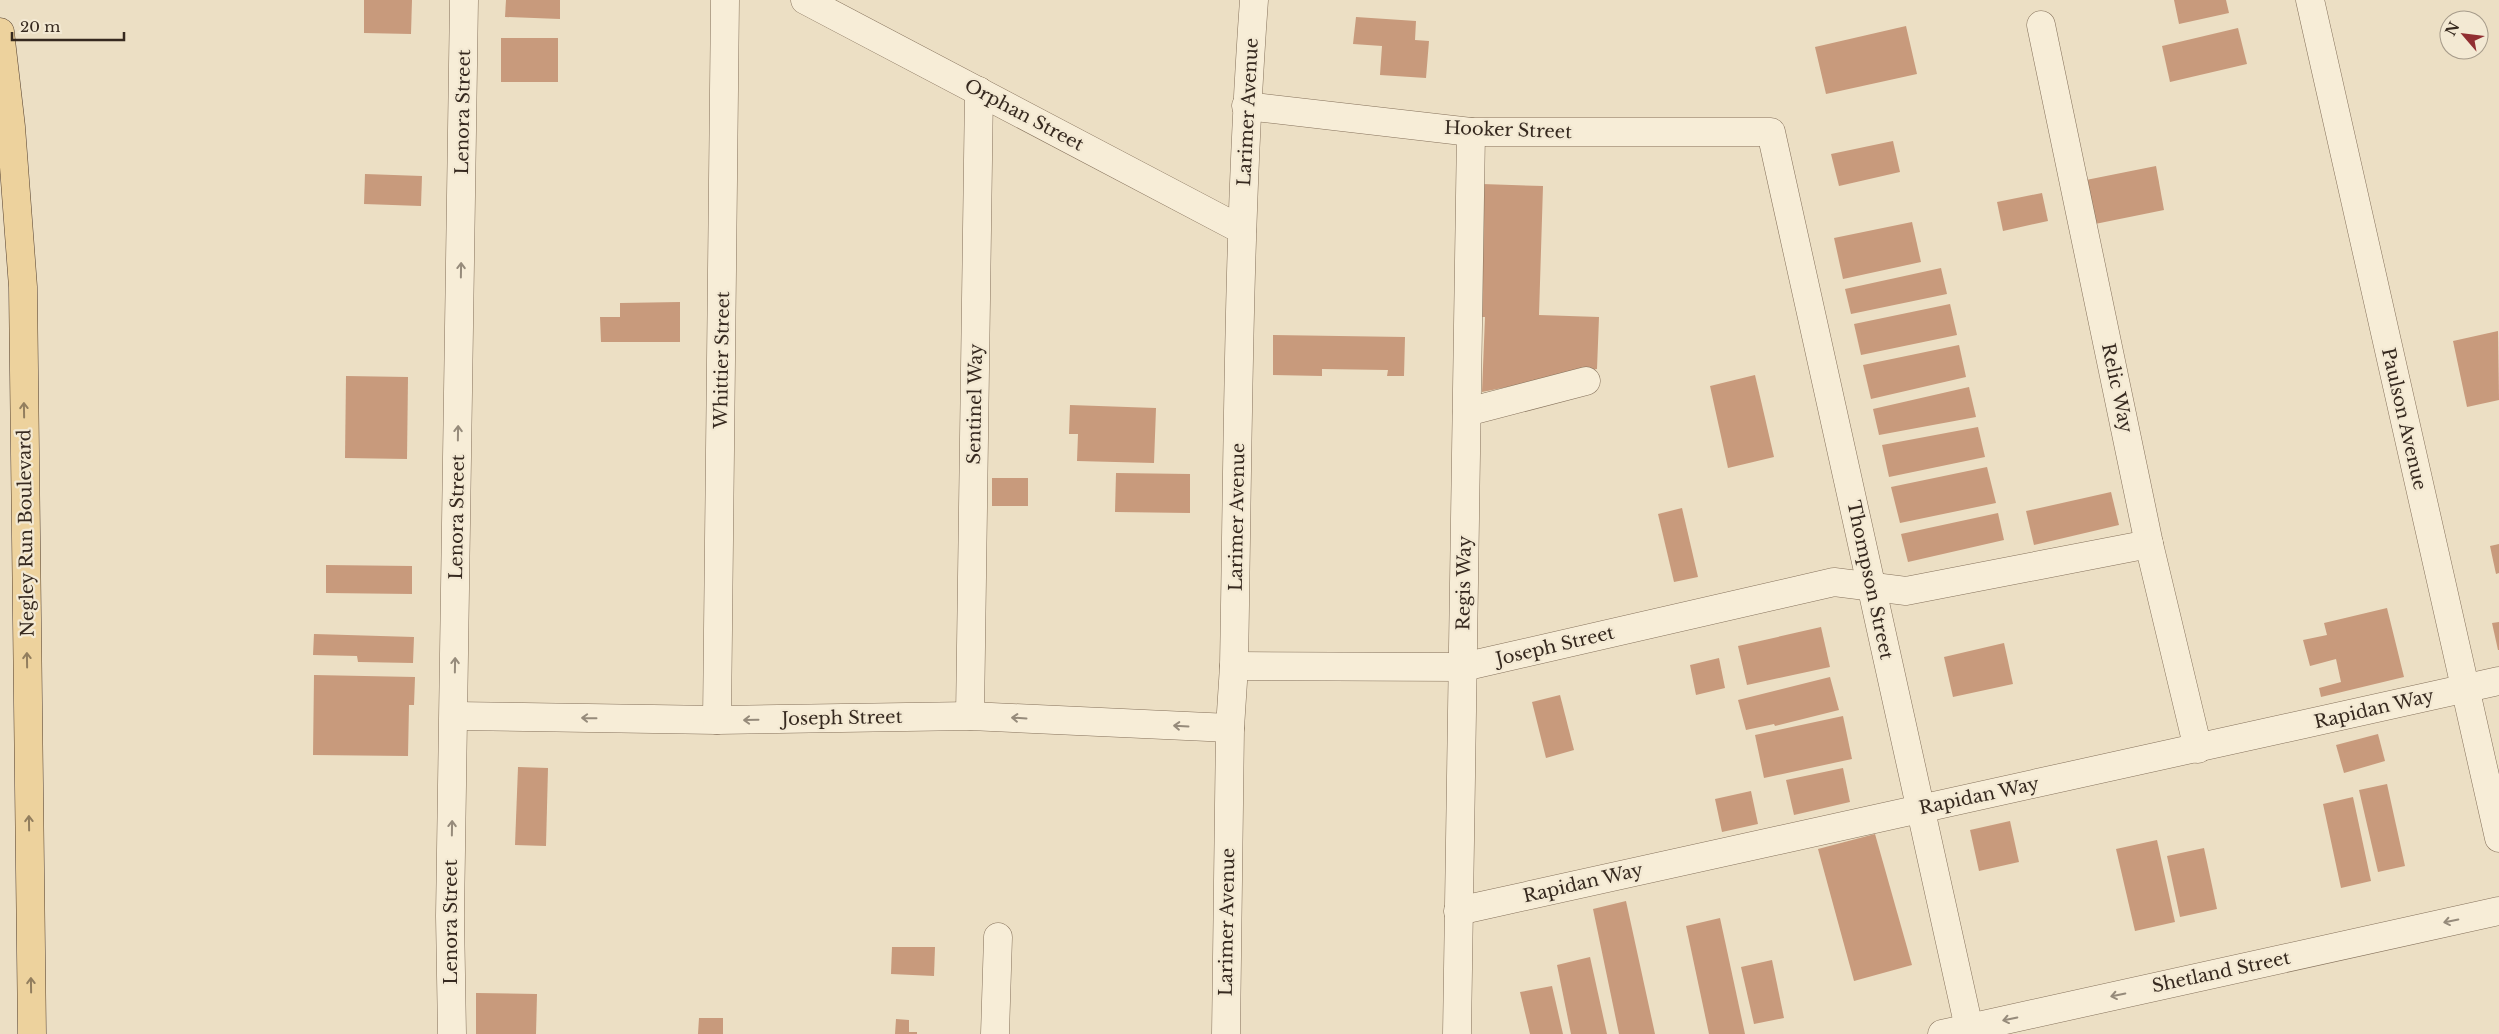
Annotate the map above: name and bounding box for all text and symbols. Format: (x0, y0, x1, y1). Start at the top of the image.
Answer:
scale bar (12, 10, 125, 42)
north arrow (2439, 10, 2489, 60)
text: 20 m (20, 17, 60, 36)
text: N (2441, 19, 2464, 39)
street label: Larimer Avenue (1233, 37, 1263, 187)
street label: Lenora Street (451, 49, 475, 175)
street label: Orphan Street (961, 74, 1088, 156)
street label: Hooker Street (1444, 117, 1572, 143)
one-way arrow (456, 263, 466, 279)
street label: Whittier Street (710, 291, 734, 430)
street label: Relic Way (2097, 341, 2137, 435)
street label: Sentinel Way (963, 343, 987, 465)
street label: Paulson Avenue (2377, 346, 2431, 492)
one-way arrow (19, 403, 29, 419)
one-way arrow (454, 425, 463, 441)
street label: Negley Run Boulevard (13, 429, 39, 637)
street label: Larimer Avenue (1225, 443, 1249, 591)
street label: Lenora Street (445, 454, 469, 580)
street label: Thompson Street (1842, 499, 1898, 662)
street label: Regis Way (1452, 535, 1476, 630)
street label: Joseph Street (1492, 622, 1617, 671)
one-way arrow (22, 653, 32, 669)
one-way arrow (450, 658, 460, 674)
street label: Rapidan Way (2312, 684, 2436, 733)
street label: Joseph Street (779, 706, 903, 730)
one-way arrow (581, 714, 597, 723)
one-way arrow (1011, 714, 1027, 723)
one-way arrow (744, 715, 760, 725)
one-way arrow (1173, 722, 1189, 731)
street label: Rapidan Way (1917, 772, 2042, 819)
one-way arrow (24, 815, 34, 832)
one-way arrow (447, 820, 457, 836)
street label: Larimer Avenue (1215, 848, 1239, 996)
street label: Rapidan Way (1521, 858, 1645, 907)
street label: Lenora Street (440, 859, 462, 985)
one-way arrow (2444, 917, 2460, 926)
street label: Shetland Street (2150, 947, 2292, 997)
one-way arrow (26, 978, 36, 994)
one-way arrow (2110, 991, 2126, 1000)
one-way arrow (2002, 1015, 2018, 1024)

